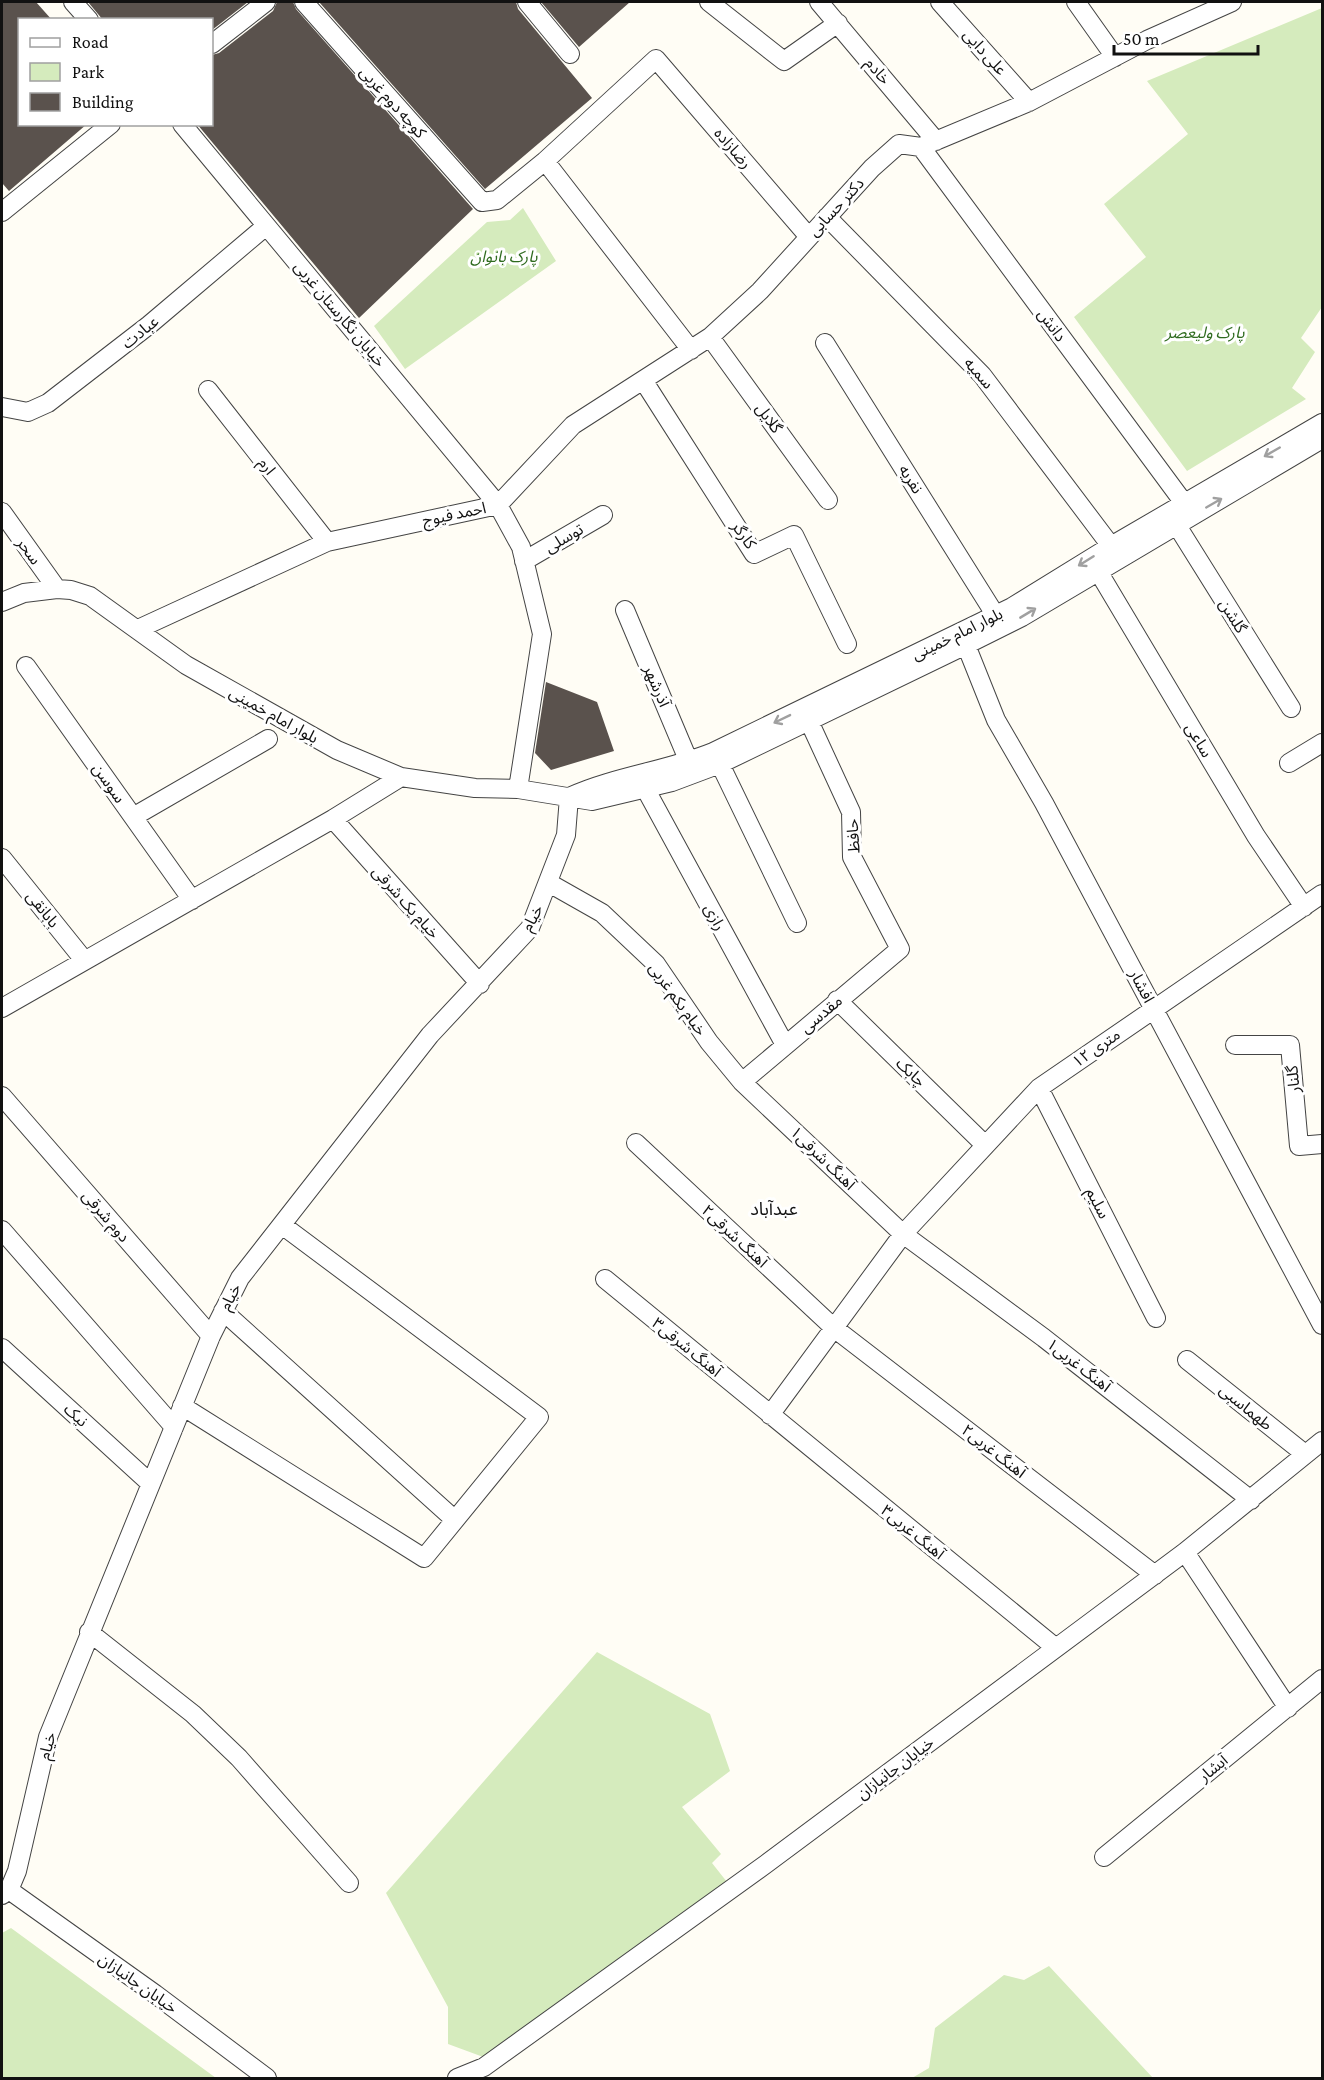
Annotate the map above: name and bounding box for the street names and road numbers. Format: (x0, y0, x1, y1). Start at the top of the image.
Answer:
street label: علی دایی (959, 26, 1010, 79)
street label: خادم (859, 54, 894, 90)
street label: کوچه دوم غربی (354, 63, 430, 144)
street label: رضازاده (710, 124, 755, 172)
street label: دکتر حسابی (805, 174, 868, 240)
street label: خیابان نگارستان غربی (290, 258, 389, 371)
street label: دانش (1034, 305, 1069, 345)
street label: عبادت (118, 312, 162, 352)
street label: سمیه (961, 354, 997, 392)
street label: گلایل (752, 400, 786, 437)
street label: ارم (252, 454, 279, 480)
street label: نفریه (895, 462, 926, 497)
street label: احمد فیوج (420, 499, 488, 533)
street label: کارگر (727, 517, 760, 553)
street label: توسلی (542, 520, 587, 557)
street label: سحر (12, 533, 44, 568)
street label: گلشن (1215, 596, 1250, 637)
street label: بلوار امام خمینی (909, 605, 1007, 667)
street label: آذرشهر (639, 662, 674, 711)
street label: بلوار امام خمینی (225, 684, 321, 750)
street label: ساعی (1181, 720, 1216, 761)
street label: سوسن (89, 760, 129, 807)
street label: حافظ (844, 818, 862, 854)
street label: خیام یک شرقی (366, 862, 443, 944)
street label: بابانقی (22, 887, 63, 931)
street label: رازی (700, 901, 729, 934)
street label: خیام (518, 902, 550, 936)
street label: خیام یکم غربی (643, 959, 710, 1041)
street label: افشار (1125, 966, 1158, 1006)
street label: مقدسی (797, 992, 846, 1037)
street label: ۱۲ متری (1069, 1025, 1124, 1071)
street label: چابک (891, 1054, 929, 1091)
street label: گلنار (1283, 1064, 1304, 1094)
street label: آهنگ شرقی۱ (786, 1123, 860, 1195)
street label: سلیم (1080, 1185, 1113, 1223)
street label: دوم شرقی (76, 1187, 133, 1248)
street label: آهنگ شرقی۲ (698, 1201, 772, 1272)
street label: خیام (216, 1281, 247, 1315)
street label: آهنگ شرقی۳ (649, 1314, 726, 1381)
street label: آهنگ غربی۱ (1043, 1335, 1115, 1397)
street label: طهماسبی (1216, 1381, 1276, 1434)
street label: نیک (61, 1400, 91, 1430)
street label: آهنگ غربی۲ (958, 1421, 1030, 1483)
street label: آهنگ غربی۳ (877, 1501, 949, 1564)
street label: خیام (35, 1730, 63, 1763)
street label: خیابان جانبازان (853, 1734, 937, 1803)
street label: آبشار (1194, 1750, 1233, 1786)
street label: خیابان جانبازان (95, 1950, 180, 2017)

